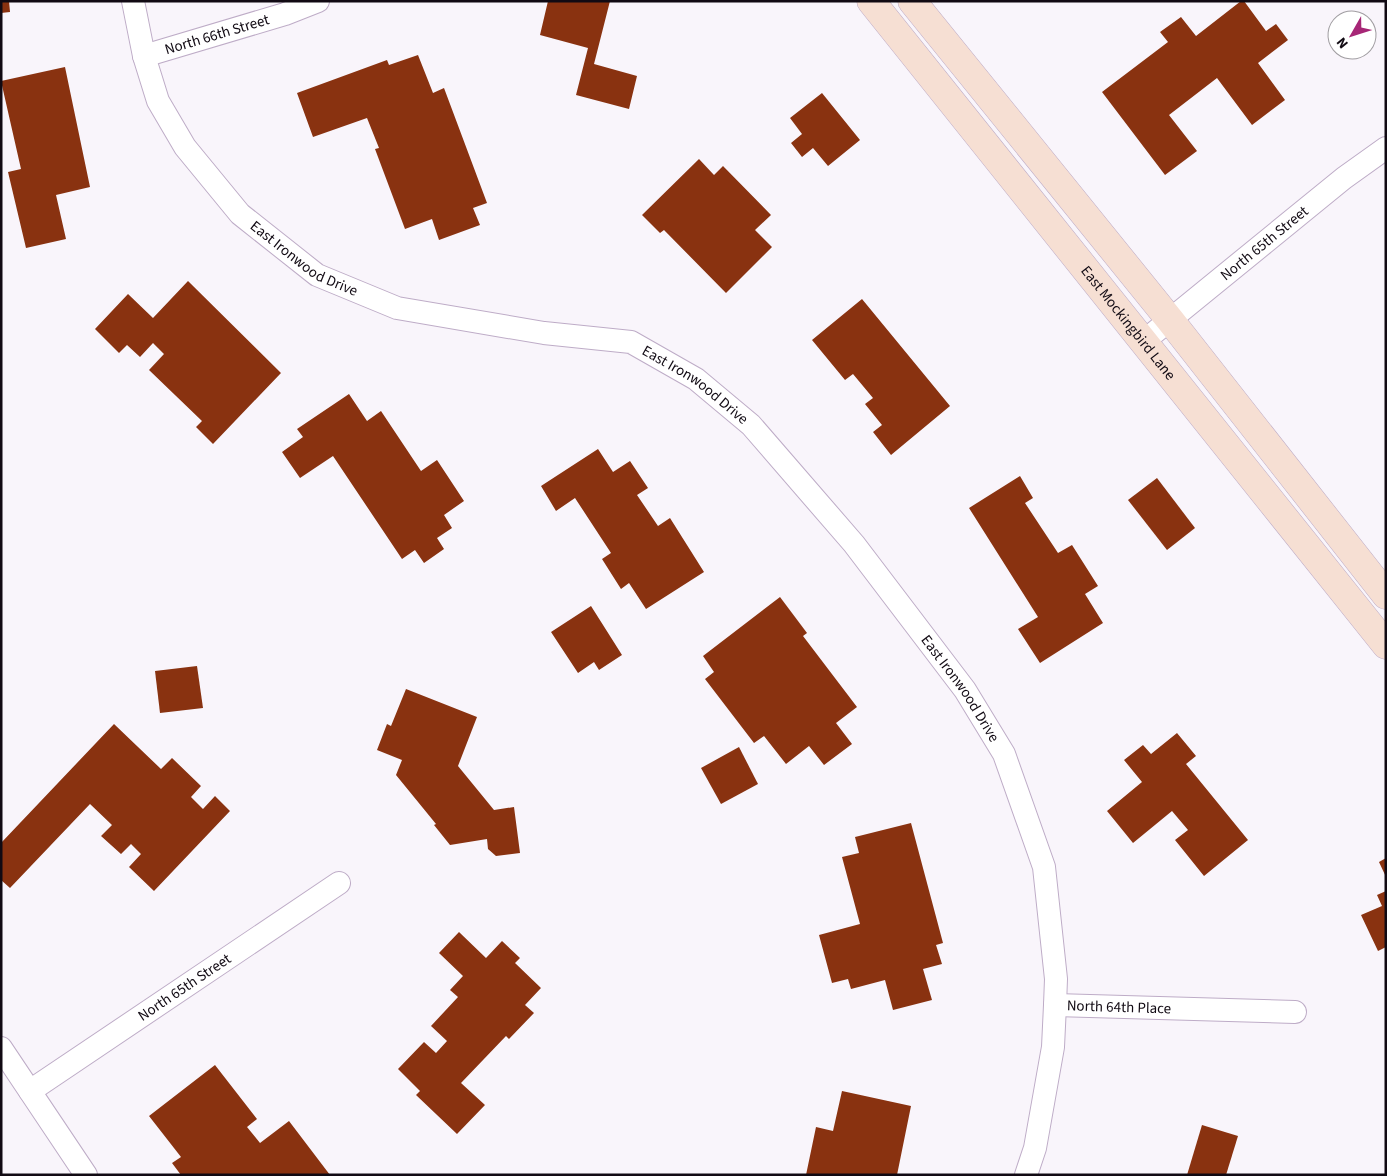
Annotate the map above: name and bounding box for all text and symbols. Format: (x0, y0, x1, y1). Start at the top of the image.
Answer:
street label: North 66th Street (162, 9, 272, 60)
north arrow (1327, 10, 1377, 60)
text: N (1332, 33, 1353, 52)
street label: North 65th Street (1216, 201, 1313, 286)
street label: East Ironwood Drive (246, 216, 361, 302)
street label: East Mockingbird Lane (1076, 261, 1180, 385)
street label: East Ironwood Drive (638, 340, 753, 429)
street label: East Ironwood Drive (916, 631, 1004, 746)
street label: North 65th Street (134, 949, 235, 1026)
street label: North 64th Place (1066, 995, 1171, 1019)

